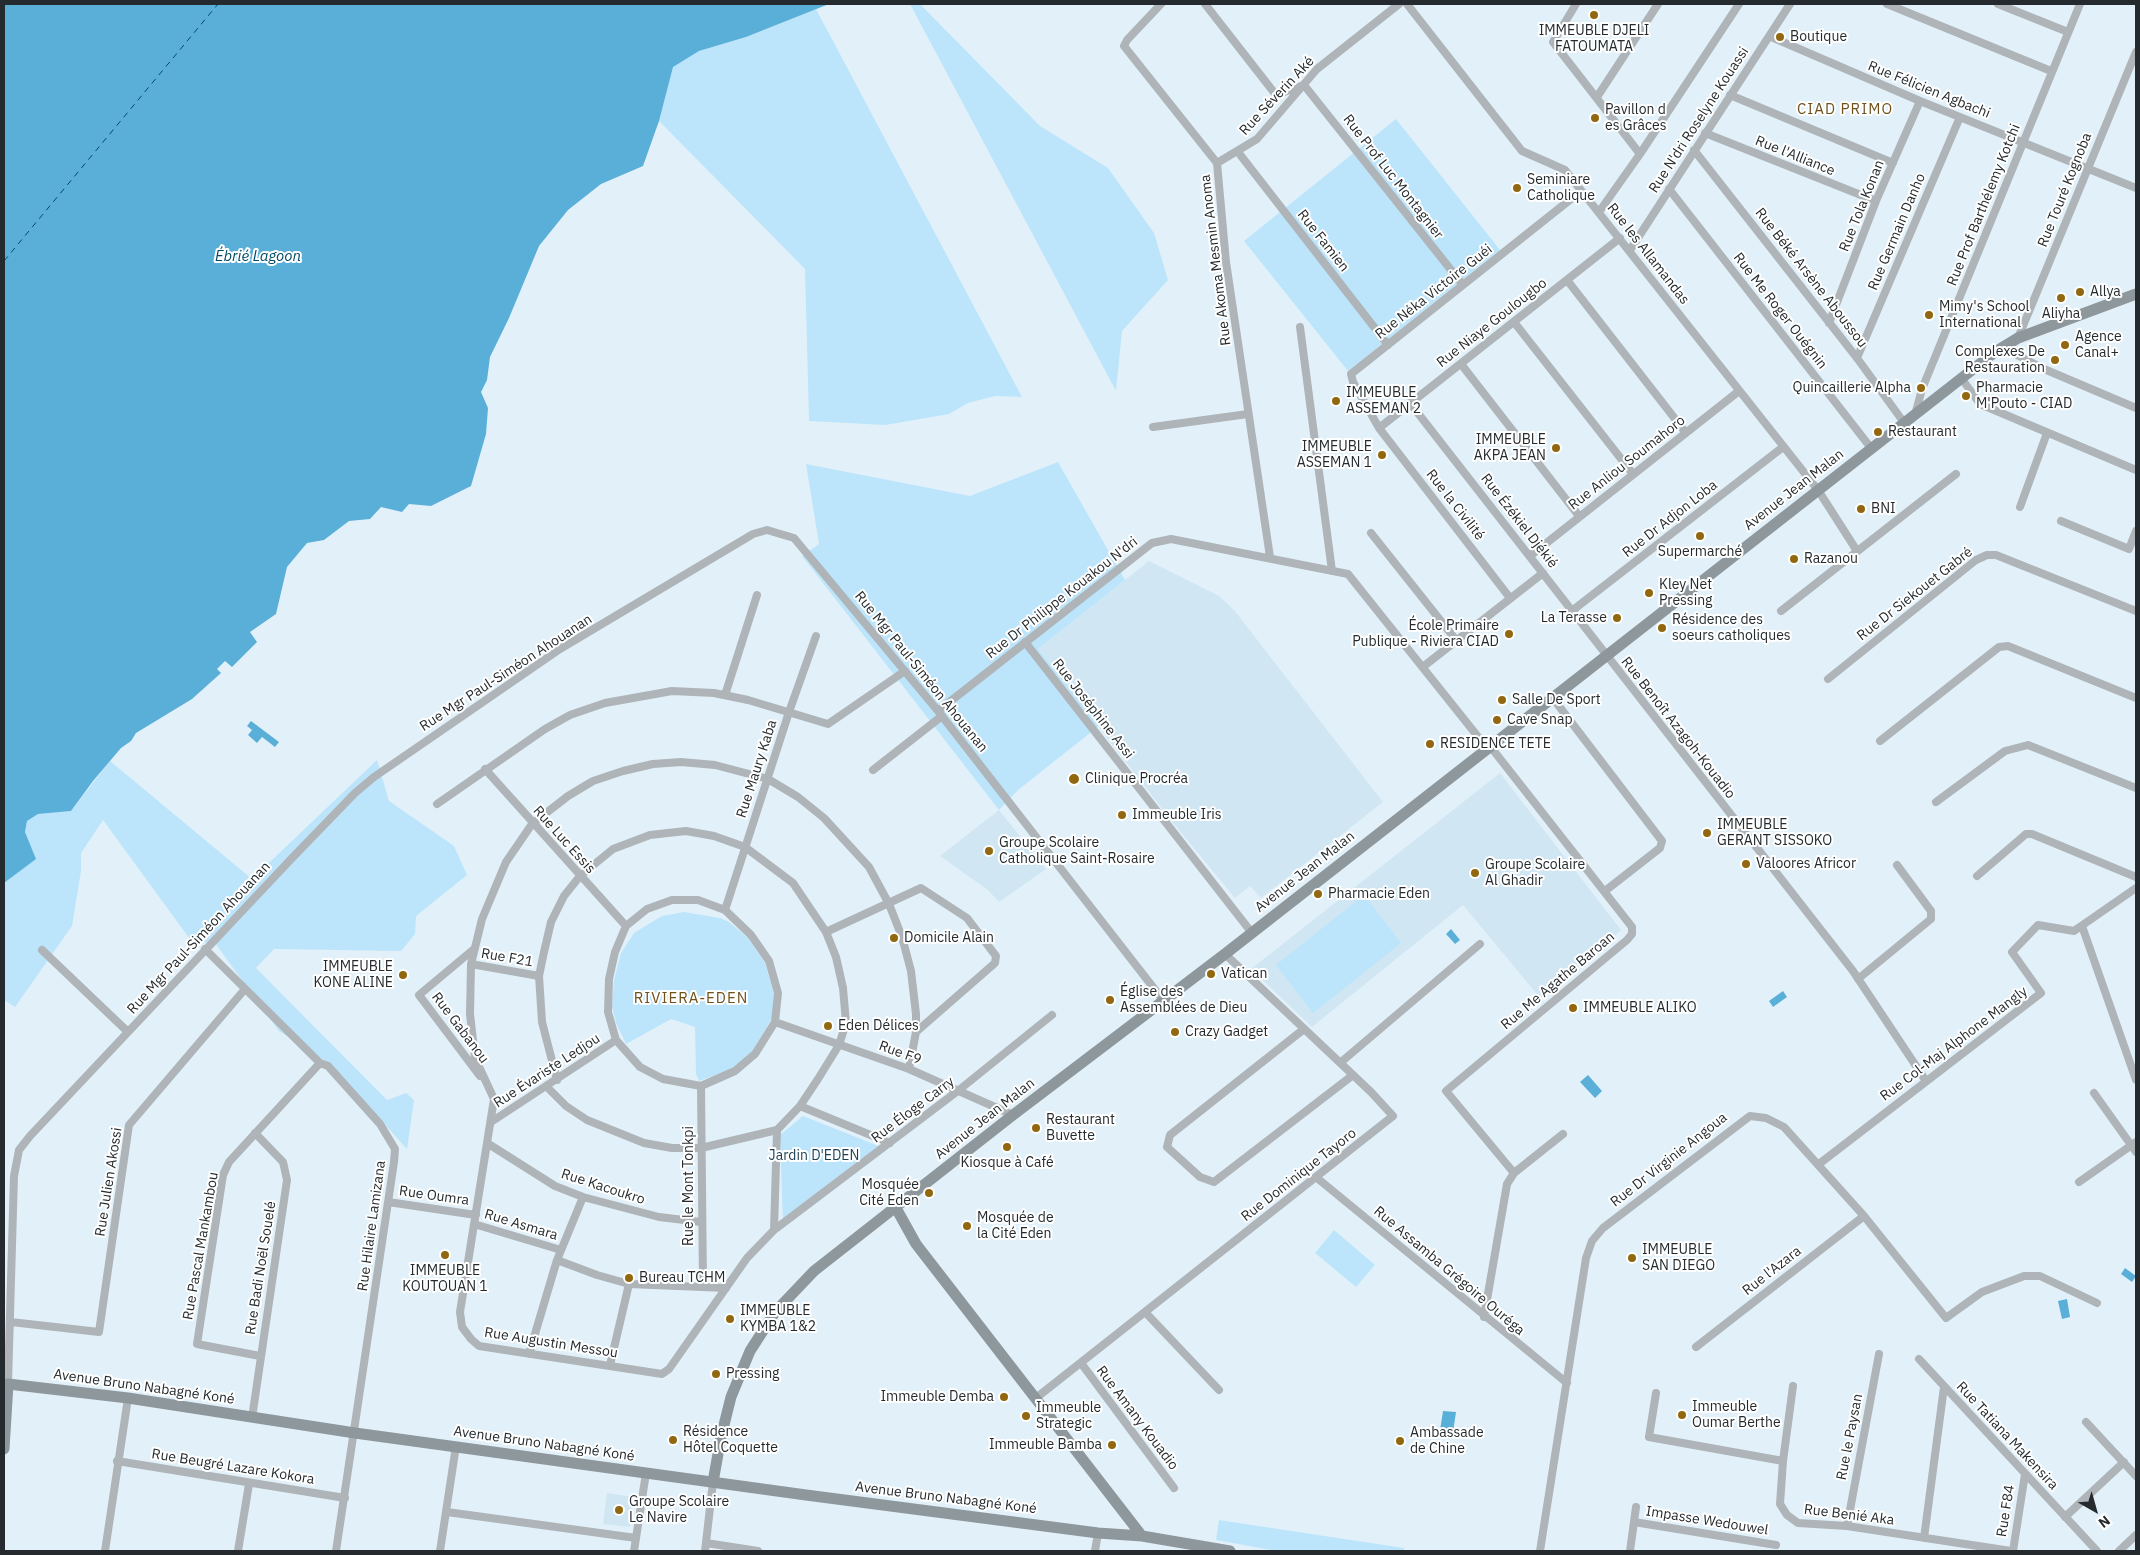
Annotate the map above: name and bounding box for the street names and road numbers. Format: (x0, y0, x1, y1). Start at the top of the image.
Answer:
street label: Rue N'dri Roselyne Kouassi (1646, 44, 1752, 196)
street label: Rue Séverin Aké (1236, 53, 1318, 139)
street label: Rue Félicien Agbachi (1865, 58, 1993, 122)
street label: Rue Prof Luc Montagnier (1339, 111, 1447, 243)
street label: Rue Prof Barthélemy Kotchi (1944, 122, 2024, 288)
street label: Rue Touré Kognoba (2034, 130, 2096, 250)
street label: Rue l'Alliance (1753, 132, 1837, 180)
street label: Rue Tola Konan (1836, 158, 1888, 254)
street label: Rue Germain Danho (1865, 171, 1929, 293)
street label: Rue Akoma Mesmin Anoma (1197, 174, 1235, 346)
street label: Rue les Allamandas (1603, 200, 1693, 308)
street label: Rue Béké Arsène Aboussou (1751, 205, 1871, 351)
street label: Rue Famien (1294, 207, 1352, 275)
street label: Rue Néka Victoire Guéi (1372, 241, 1496, 343)
street label: Rue Me Roger Ouégnin (1729, 250, 1831, 372)
street label: Rue Niaye Goulougbo (1434, 275, 1550, 371)
street label: Rue Anliou Soumahoro (1565, 412, 1689, 514)
street label: Avenue Jean Malan (1741, 446, 1847, 534)
street label: Rue la Civilité (1422, 466, 1488, 544)
street label: Rue Ézékiel Djékié (1477, 471, 1561, 571)
street label: Rue Dr Adjon Loba (1619, 477, 1721, 561)
street label: Rue Dr Philippe Kouakou N'dri (983, 534, 1141, 662)
street label: Rue Dr Siekouet Gabré (1854, 544, 1976, 644)
street label: Rue Mgr Paul-Siméon Ahouanan (851, 588, 991, 756)
street label: Rue Mgr Paul-Siméon Ahouanan (417, 611, 595, 735)
street label: Rue Benoît Azagoh-Kouadio (1617, 654, 1739, 802)
street label: Rue Joséphine Assi (1049, 656, 1137, 762)
street label: Rue Maury Kaba (733, 718, 781, 820)
street label: Rue Luc Essis (529, 803, 599, 877)
street label: Avenue Jean Malan (1252, 828, 1358, 916)
street label: Rue Mgr Paul-Siméon Ahouanan (124, 858, 274, 1018)
street label: Rue Me Agathe Baroan (1498, 929, 1618, 1033)
street label: Rue F21 (480, 945, 534, 971)
street label: Rue Col-Maj Alphone Mangly (1877, 983, 2031, 1105)
street label: Rue Gabanou (428, 989, 492, 1067)
street label: Rue Évariste Ledjou (491, 1030, 603, 1112)
street label: Rue F9 (876, 1038, 924, 1068)
street label: Rue Éloge Carry (868, 1073, 958, 1147)
street label: Avenue Jean Malan (932, 1075, 1038, 1163)
street label: Rue Dr Virginie Angoua (1607, 1109, 1731, 1211)
street label: Rue Dominique Tayoro (1238, 1125, 1360, 1225)
street label: Rue Julien Akossi (92, 1126, 126, 1238)
street label: Rue le Mont Tonkpi (681, 1126, 697, 1246)
street label: Rue Hilaire Lamizana (355, 1160, 389, 1292)
street label: Rue Kacoukro (559, 1166, 647, 1208)
street label: Rue Pascal Mankambou (180, 1171, 222, 1321)
street label: Rue Oumra (398, 1183, 470, 1209)
street label: Rue Badi Noël Souelé (242, 1200, 280, 1336)
street label: Rue Assamba Grégoire Ouréga (1370, 1203, 1528, 1339)
street label: Rue Asmara (482, 1206, 560, 1244)
street label: Rue l'Azara (1739, 1243, 1805, 1299)
street label: Rue Augustin Messou (483, 1324, 619, 1362)
street label: Rue Amany Kouadio (1092, 1363, 1182, 1473)
street label: Avenue Bruno Nabagné Koné (52, 1366, 236, 1408)
street label: Rue Tatiana Makensira (1953, 1379, 2061, 1493)
street label: Rue le Paysan (1833, 1392, 1867, 1482)
street label: Avenue Bruno Nabagné Koné (452, 1423, 636, 1465)
street label: Rue Beugré Lazare Kokora (150, 1446, 316, 1488)
street label: Avenue Bruno Nabagné Koné (854, 1479, 1038, 1517)
street label: Rue F84 (1994, 1484, 2018, 1538)
street label: Rue Benié Aka (1803, 1501, 1895, 1529)
street label: Impasse Wedouwel (1644, 1503, 1770, 1539)

